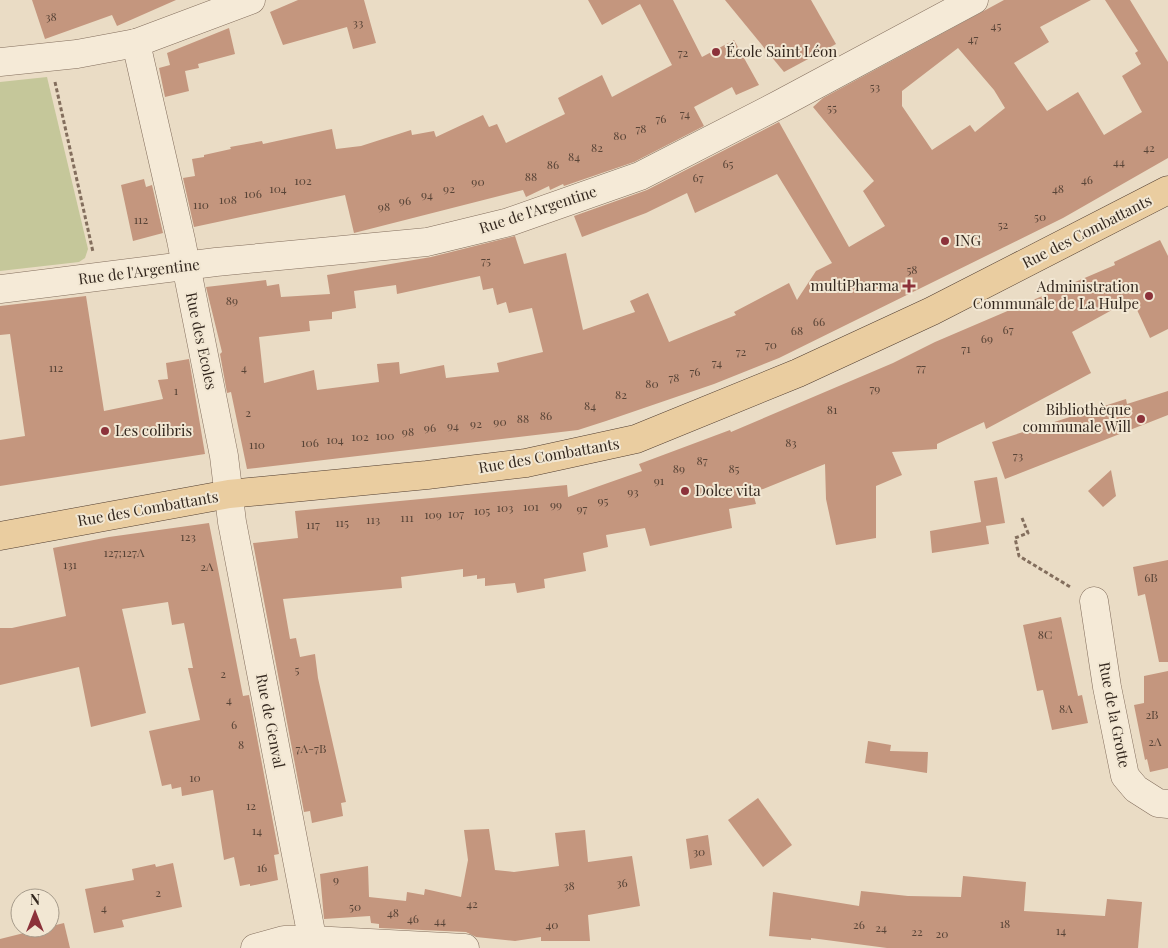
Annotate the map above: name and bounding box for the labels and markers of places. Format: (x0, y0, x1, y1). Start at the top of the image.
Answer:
place label: École Saint Léon (726, 41, 837, 61)
marker: École Saint Léon (710, 46, 722, 58)
place label: ING (955, 230, 982, 250)
marker: ING (939, 235, 951, 247)
place label: multiPharma (811, 275, 900, 295)
place label: Administration Communale de La Hulpe (973, 276, 1139, 313)
marker: multiPharma (903, 280, 915, 292)
marker: Administration Communale de La Hulpe (1143, 290, 1155, 302)
place label: Bibliothèque communale Will (1023, 399, 1131, 436)
marker: Bibliothèque communale Will (1135, 413, 1147, 425)
place label: Les colibris (115, 420, 192, 440)
marker: Les colibris (99, 425, 111, 437)
place label: Dolce vita (695, 480, 761, 500)
marker: Dolce vita (679, 485, 691, 497)

